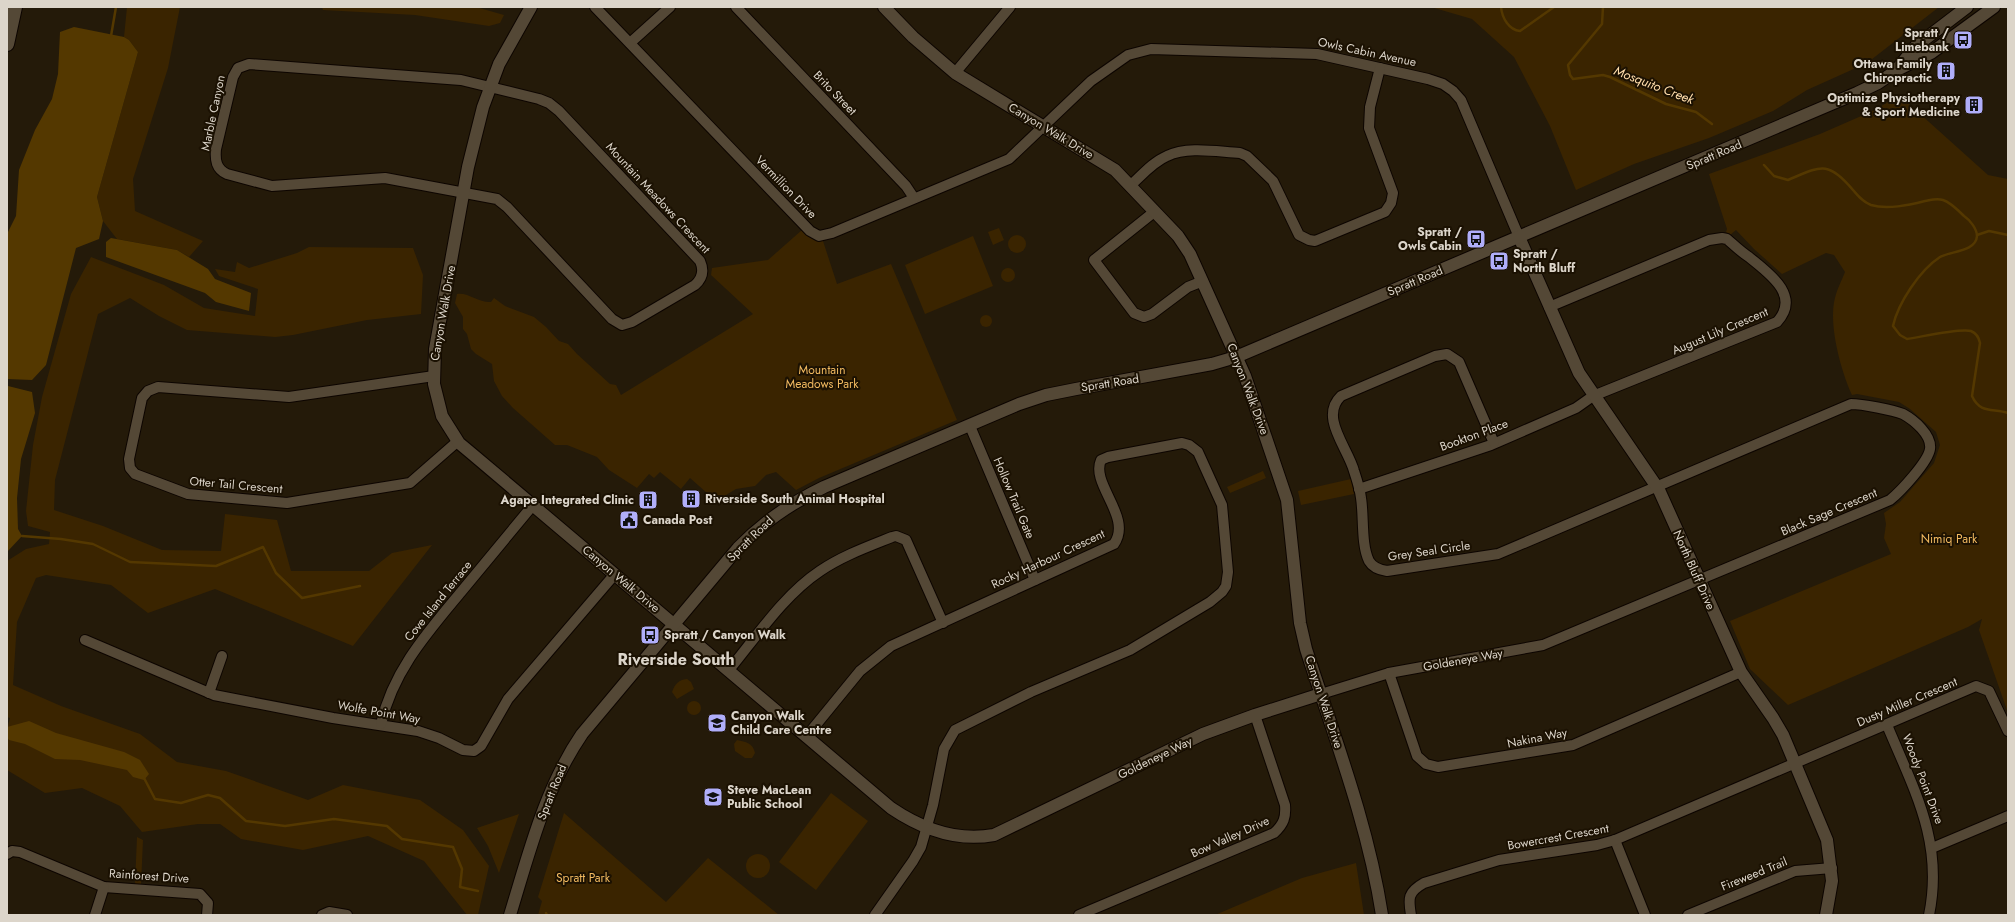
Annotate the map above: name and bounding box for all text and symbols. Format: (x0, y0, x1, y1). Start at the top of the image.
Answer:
place label: Spratt / Limebank (1895, 24, 1950, 56)
bus stop icon: Spratt / Limebank (1952, 29, 1974, 51)
street label: Owls Cabin Avenue (1316, 33, 1418, 71)
place label: Ottawa Family Chiropractic (1854, 55, 1933, 87)
building icon: Ottawa Family Chiropractic (1935, 60, 1957, 82)
water label: Mosquito Creek (1611, 61, 1697, 109)
street label: Brito Street (809, 67, 861, 119)
street label: Marble Canyon (196, 73, 230, 153)
place label: Optimize Physiotherapy & Sport Medicine (1827, 89, 1961, 121)
building icon: Optimize Physiotherapy & Sport Medicine (1963, 94, 1985, 116)
street label: Canyon Walk Drive (1005, 98, 1097, 164)
street label: Spratt Road (1684, 135, 1744, 175)
street label: Mountain Meadows Crescent (602, 138, 715, 258)
street label: Vermillion Drive (751, 151, 821, 223)
place label: Spratt / Owls Cabin (1398, 223, 1463, 255)
bus stop icon: Spratt / Owls Cabin (1465, 228, 1487, 250)
place label: Spratt / North Bluff (1513, 245, 1576, 277)
bus stop icon: Spratt / North Bluff (1488, 250, 1510, 272)
street label: Spratt Road (1385, 261, 1445, 301)
street label: Canyon Walk Drive (426, 264, 460, 362)
street label: August Lily Crescent (1669, 303, 1771, 359)
street label: Canyon Walk Drive (1222, 341, 1274, 437)
park label: Mountain Meadows Park (786, 361, 859, 393)
street label: Spratt Road (1080, 370, 1140, 396)
street label: Bookton Place (1437, 414, 1511, 456)
street label: Hollow Trail Gate (989, 454, 1039, 542)
street label: Otter Tail Crescent (189, 472, 283, 498)
street label: Black Sage Crescent (1778, 484, 1880, 540)
building icon: Riverside South Animal Hospital (680, 488, 702, 510)
building icon: Agape Integrated Clinic (637, 489, 659, 511)
place label: Riverside South Animal Hospital (705, 490, 885, 508)
place label: Agape Integrated Clinic (500, 491, 634, 509)
public building icon: Canada Post (618, 509, 640, 531)
place label: Canada Post (643, 511, 712, 529)
street label: Spratt Road (723, 512, 777, 566)
street label: Rocky Harbour Crescent (988, 525, 1108, 593)
street label: North Bluff Drive (1668, 527, 1720, 613)
park label: Nimiq Park (1921, 530, 1978, 548)
street label: Grey Seal Circle (1387, 536, 1471, 566)
street label: Canyon Walk Drive (578, 541, 664, 617)
street label: Cove Island Terrace (400, 557, 476, 645)
bus stop icon: Spratt / Canyon Walk (639, 624, 661, 646)
place label: Spratt / Canyon Walk (664, 626, 786, 644)
street label: Goldeneye Way (1422, 644, 1505, 676)
district label: Riverside South (617, 648, 735, 671)
street label: Canyon Walk Drive (1301, 653, 1347, 751)
street label: Dusty Miller Crescent (1854, 673, 1960, 731)
street label: Wolfe Point Way (336, 696, 423, 728)
place label: Canyon Walk Child Care Centre (731, 707, 832, 739)
school or university icon: Canyon Walk Child Care Centre (706, 712, 728, 734)
street label: Nakina Way (1505, 723, 1569, 753)
street label: Woody Point Drive (1898, 731, 1948, 827)
street label: Goldeneye Way (1115, 732, 1196, 784)
street label: Spratt Road (533, 761, 571, 823)
place label: Steve MacLean Public School (727, 781, 811, 813)
school or university icon: Steve MacLean Public School (702, 786, 724, 808)
street label: Bow Valley Drive (1188, 812, 1272, 862)
street label: Bowercrest Crescent (1506, 819, 1610, 855)
street label: Fireweed Trail (1718, 853, 1790, 895)
street label: Rainforest Drive (108, 864, 190, 888)
park label: Spratt Park (556, 869, 611, 887)

